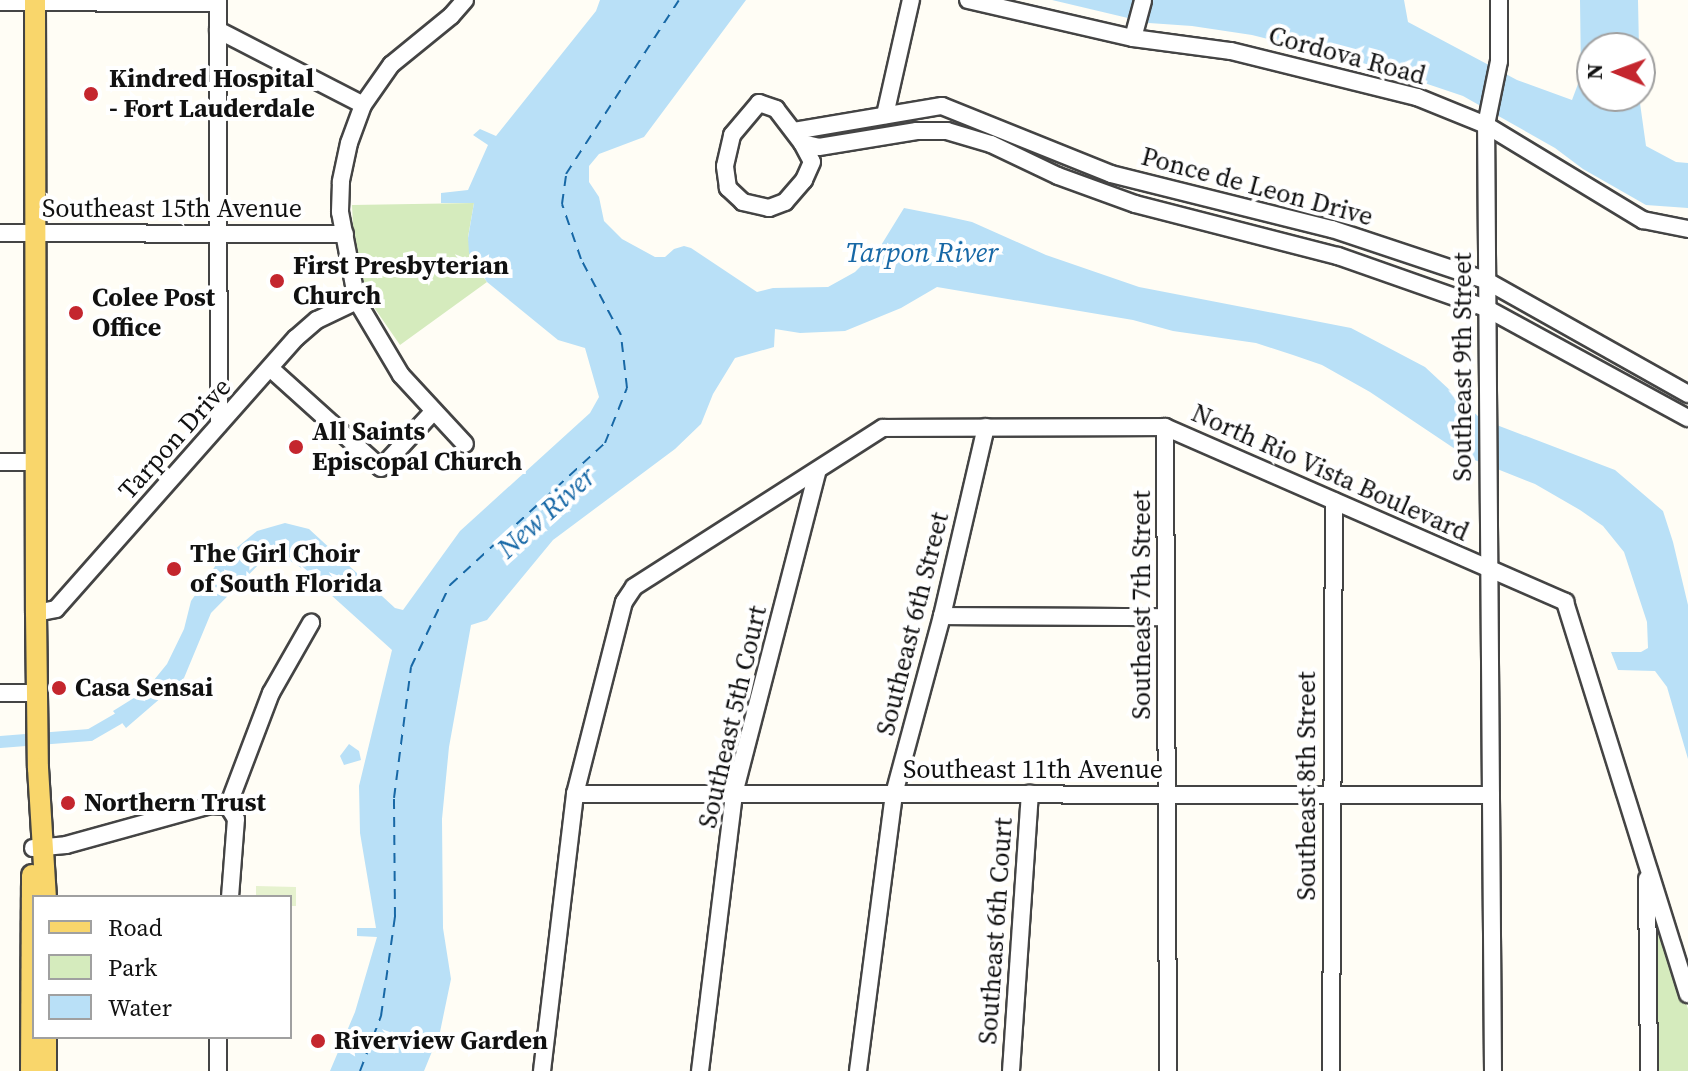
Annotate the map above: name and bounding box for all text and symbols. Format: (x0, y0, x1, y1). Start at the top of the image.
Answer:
street label: Cordova Road (1265, 20, 1429, 92)
north arrow (1576, 32, 1656, 112)
place label: Kindred Hospital - Fort Lauderdale (109, 63, 315, 124)
text: N (1579, 63, 1609, 80)
marker: Kindred Hospital - Fort Lauderdale (80, 83, 102, 105)
street label: Ponce de Leon Drive (1138, 141, 1376, 233)
street label: Southeast 15th Avenue (42, 193, 302, 225)
water label: Tarpon River (846, 235, 998, 269)
place label: First Presbyterian Church (293, 250, 509, 312)
street label: Southeast 9th Street (1447, 253, 1479, 481)
marker: First Presbyterian Church (268, 272, 286, 290)
place label: Colee Post Office (92, 282, 215, 344)
marker: Colee Post Office (67, 304, 85, 322)
street label: Tarpon Drive (112, 372, 238, 506)
street label: North Rio Vista Boulevard (1186, 398, 1474, 548)
place label: All Saints Episcopal Church (312, 416, 522, 478)
marker: All Saints Episcopal Church (287, 438, 305, 456)
water label: New River (490, 459, 602, 565)
street label: Southeast 7th Street (1126, 491, 1158, 719)
street label: Southeast 6th Street (870, 509, 956, 739)
place label: The Girl Choir of South Florida (190, 538, 382, 600)
marker: The Girl Choir of South Florida (165, 560, 183, 578)
street label: Southeast 5th Court (692, 603, 774, 831)
place label: Casa Sensai (75, 672, 213, 704)
street label: Southeast 8th Street (1291, 672, 1323, 900)
marker: Casa Sensai (50, 679, 68, 697)
street label: Southeast 11th Avenue (903, 754, 1163, 786)
place label: Northern Trust (84, 787, 266, 819)
marker: Northern Trust (59, 794, 77, 812)
street label: Southeast 6th Court (973, 817, 1019, 1045)
legend (32, 895, 292, 1039)
text: Road (108, 911, 162, 944)
text: Park (108, 951, 157, 984)
text: Water (108, 991, 172, 1024)
place label: Riverview Garden (334, 1025, 548, 1057)
marker: Riverview Garden (309, 1032, 327, 1050)

